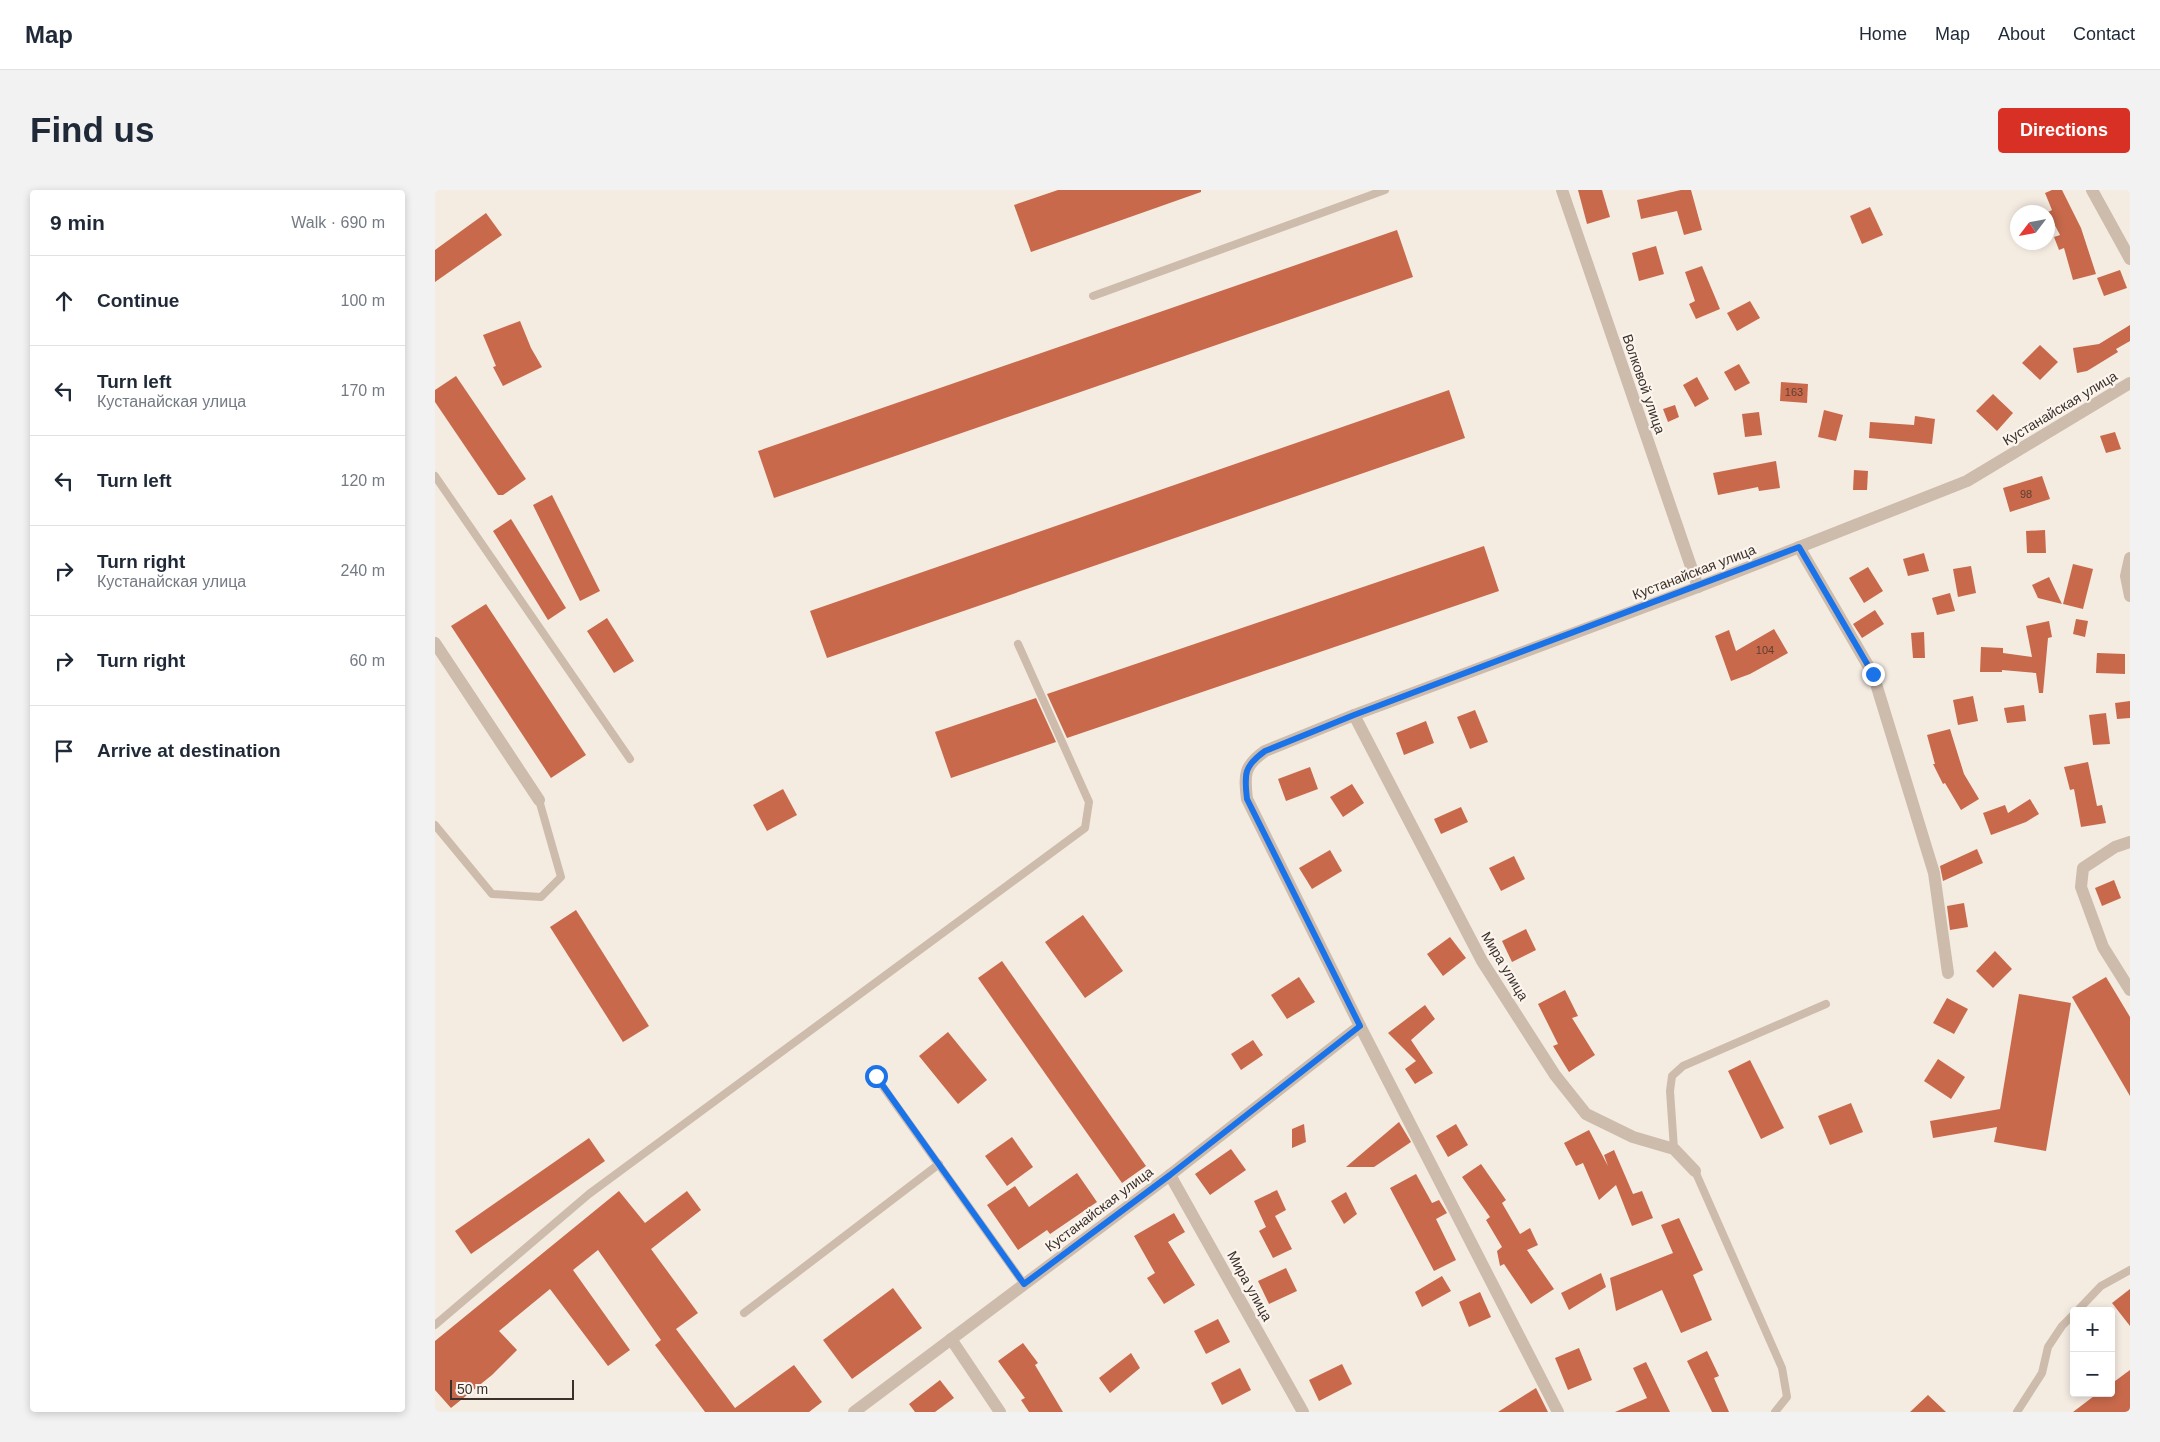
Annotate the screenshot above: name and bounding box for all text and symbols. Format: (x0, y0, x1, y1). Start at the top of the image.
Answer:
text: Map (25, 21, 73, 48)
text: Home (1859, 24, 1907, 44)
text: Map (1935, 24, 1970, 44)
text: About (1998, 24, 2045, 44)
text: Contact (2073, 24, 2135, 44)
button: Directions (1998, 108, 2130, 153)
text: Find us (30, 110, 154, 149)
north arrow (2010, 205, 2055, 250)
text: 9 min (50, 211, 105, 234)
text: Walk · 690 m (291, 214, 385, 231)
icon: ahead (50, 287, 78, 315)
text: Continue (97, 290, 179, 311)
text: 100 m (341, 292, 385, 309)
street label: Волковой улица (1619, 332, 1669, 436)
street label: Кустанайская улица (2000, 367, 2120, 448)
text: Turn left (97, 371, 172, 392)
icon: left (50, 377, 78, 405)
text: 170 m (341, 382, 385, 399)
house number: 163 (1785, 386, 1803, 398)
text: Кустанайская улица (97, 393, 246, 410)
icon: left (50, 467, 78, 495)
text: Turn left (97, 470, 172, 491)
text: 120 m (341, 472, 385, 489)
house number: 98 (2020, 488, 2032, 500)
street label: Кустанайская улица (1630, 541, 1758, 603)
text: Turn right (97, 551, 185, 572)
icon: right (50, 557, 78, 585)
text: 240 m (341, 562, 385, 579)
text: Кустанайская улица (97, 573, 246, 590)
house number: 104 (1756, 644, 1774, 656)
icon: right (50, 647, 78, 675)
text: Turn right (97, 650, 185, 671)
text: 60 m (349, 652, 385, 669)
route end (1862, 663, 1885, 686)
icon: arrive (50, 737, 78, 765)
text: Arrive at destination (97, 740, 281, 761)
street label: Мира улица (1478, 929, 1532, 1003)
route start (865, 1065, 888, 1088)
street label: Кустанайская улица (1042, 1163, 1156, 1255)
street label: Мира улица (1224, 1248, 1276, 1324)
map controls (2070, 1307, 2115, 1397)
button: + (2070, 1307, 2115, 1352)
button: − (2070, 1352, 2115, 1397)
scale bar (450, 1377, 574, 1400)
text: 50 m (457, 1381, 488, 1397)

